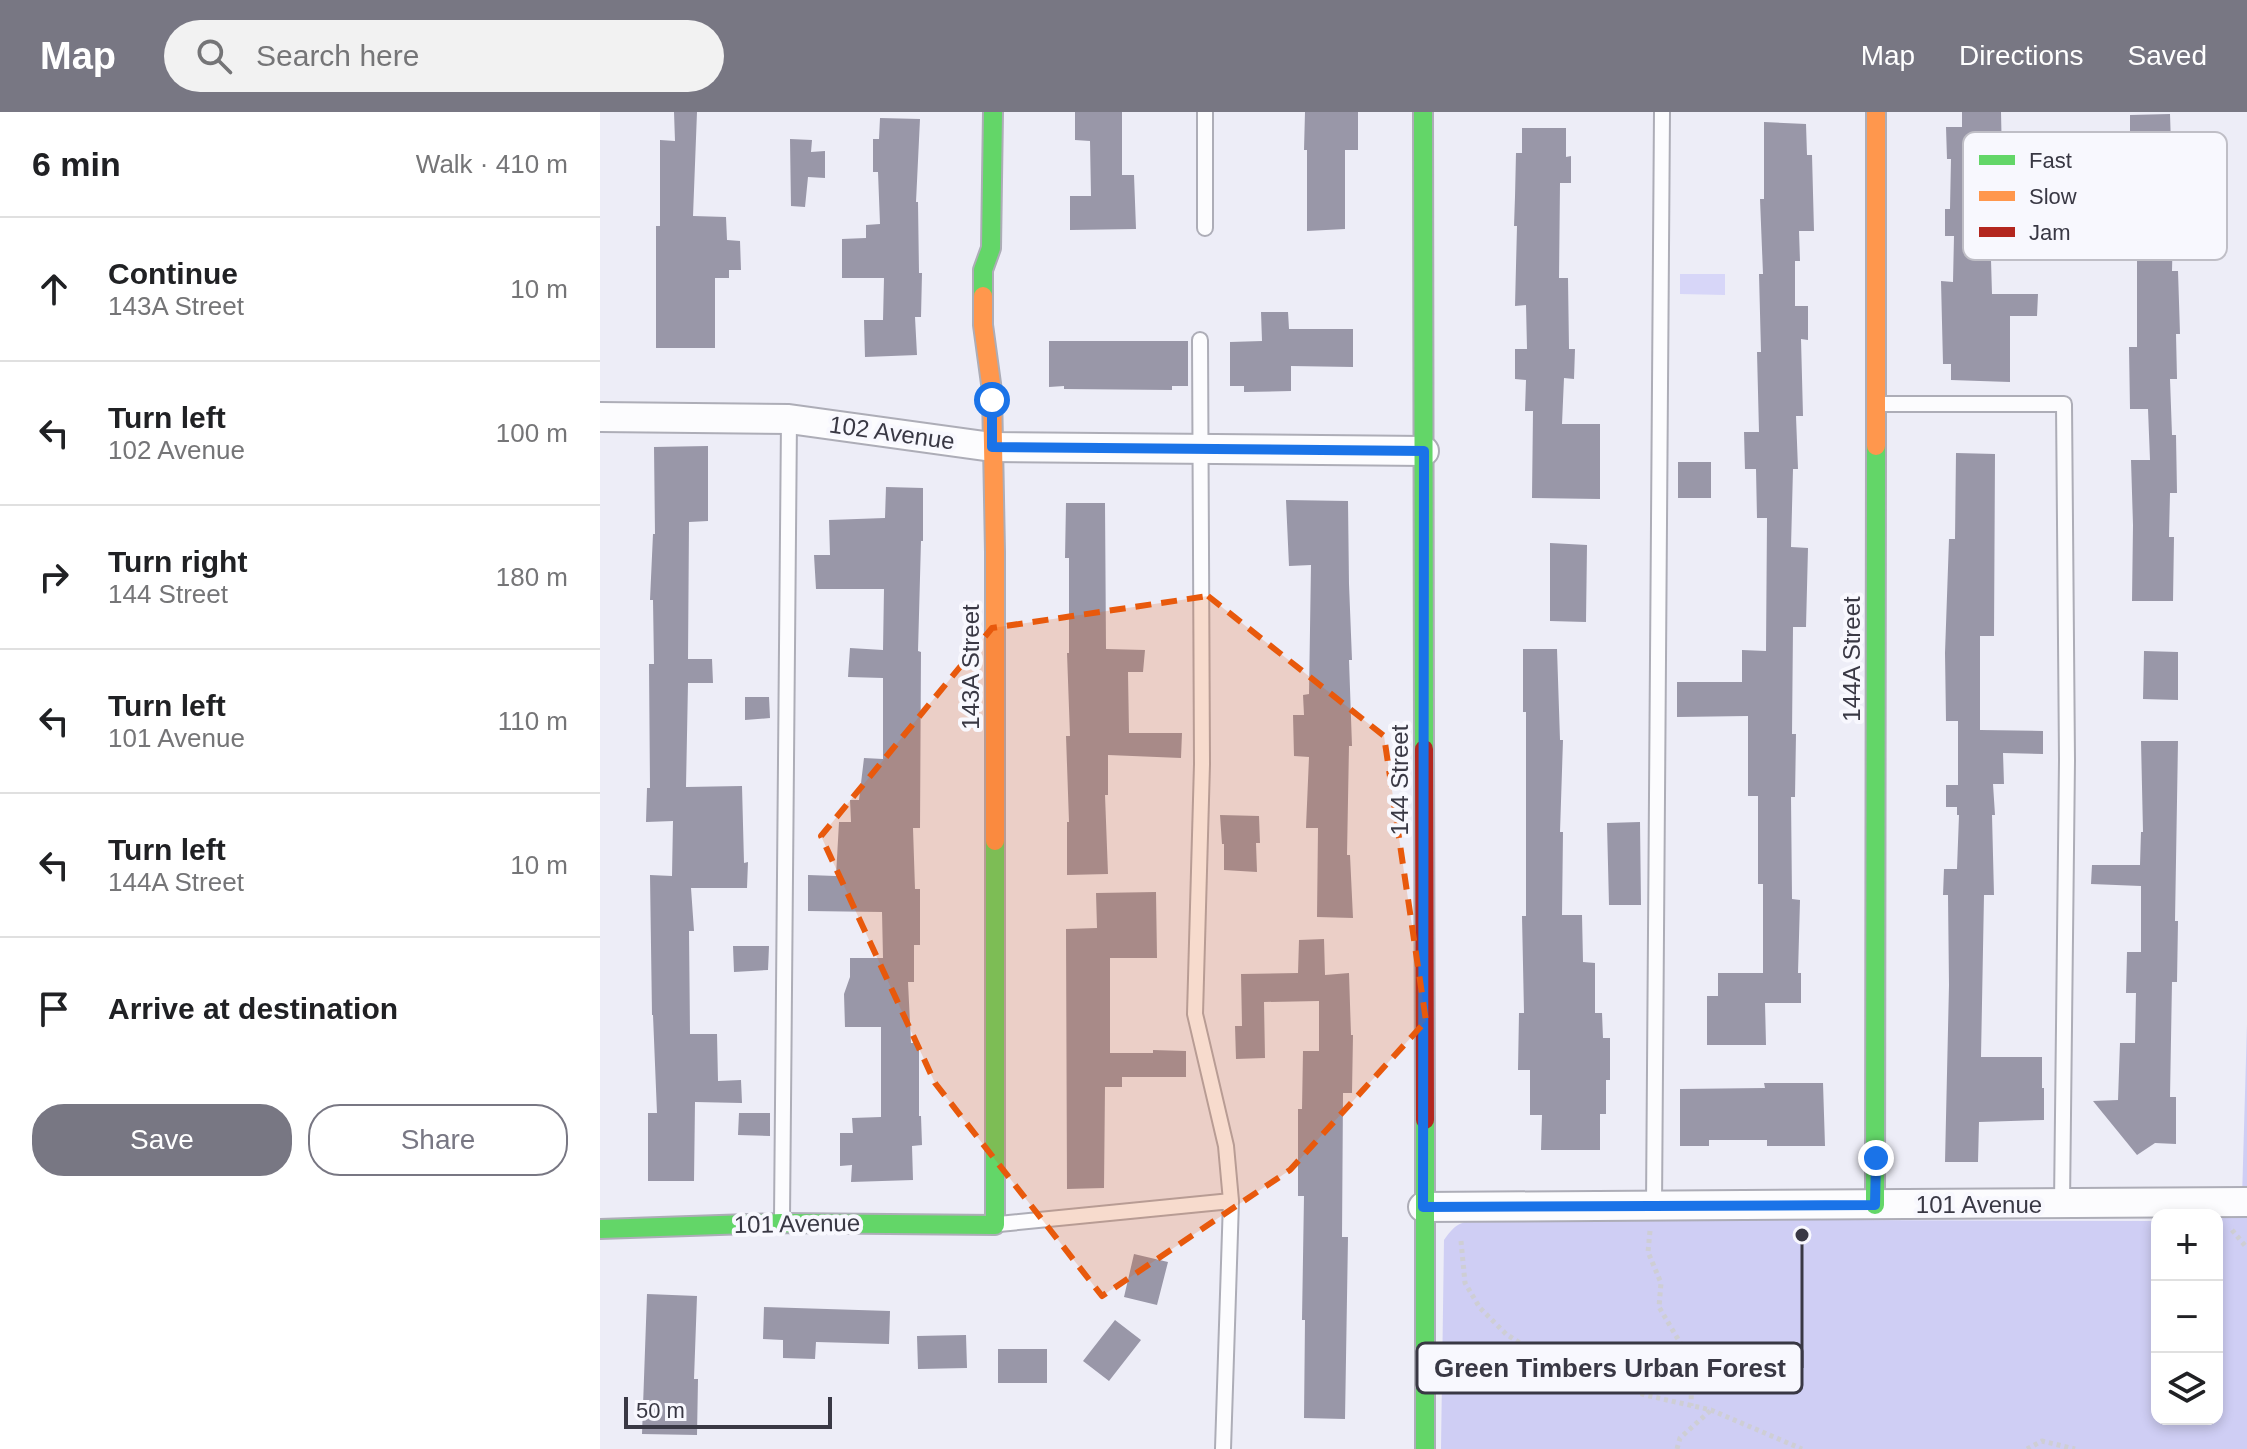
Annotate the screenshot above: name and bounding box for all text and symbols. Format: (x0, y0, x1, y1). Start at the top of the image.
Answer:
search box (164, 20, 724, 92)
icon: search (192, 34, 236, 78)
text: Map (40, 35, 116, 77)
text: Search here (256, 39, 419, 72)
text: Map (1861, 40, 1915, 71)
text: Directions (1959, 40, 2084, 71)
text: Saved (2128, 40, 2207, 71)
legend (1963, 132, 2227, 260)
text: 6 min (32, 145, 121, 183)
text: Fast (2029, 148, 2072, 173)
text: Walk · 410 m (416, 149, 568, 179)
text: Slow (2029, 184, 2077, 209)
text: Jam (2029, 220, 2071, 245)
text: Continue (108, 257, 238, 290)
icon: ahead (32, 267, 76, 311)
text: 10 m (510, 274, 568, 304)
text: 143A Street (108, 291, 244, 321)
route start (974, 382, 1010, 418)
text: Turn left (108, 401, 226, 434)
street label: 102 Avenue (828, 410, 957, 455)
icon: left (32, 411, 76, 455)
text: 100 m (496, 418, 568, 448)
text: 102 Avenue (108, 435, 245, 465)
text: Turn right (108, 545, 247, 578)
icon: right (32, 555, 76, 599)
text: 180 m (496, 562, 568, 592)
text: 144 Street (108, 579, 228, 609)
street label: 144A Street (1838, 596, 1865, 722)
street label: 143A Street (957, 604, 984, 730)
text: Turn left (108, 689, 226, 722)
icon: left (32, 699, 76, 743)
text: 110 m (498, 706, 568, 736)
text: 101 Avenue (108, 723, 245, 753)
street label: 144 Street (1386, 724, 1413, 835)
text: Turn left (108, 833, 226, 866)
icon: left (32, 843, 76, 887)
text: 10 m (510, 850, 568, 880)
text: 144A Street (108, 867, 244, 897)
icon: arrive (32, 987, 76, 1031)
text: Arrive at destination (108, 992, 398, 1025)
button: Save (32, 1104, 292, 1176)
button: Share (308, 1104, 568, 1176)
route end (1858, 1140, 1894, 1176)
street label: 101 Avenue (1916, 1191, 2042, 1218)
street label: 101 Avenue (734, 1209, 860, 1238)
map controls (2151, 1209, 2223, 1425)
button: + (2151, 1209, 2223, 1281)
button: − (2151, 1281, 2223, 1353)
callout: Green Timbers Urban Forest (1417, 1343, 1802, 1393)
text: Green Timbers Urban Forest (1434, 1353, 1786, 1383)
button: layers (2151, 1353, 2223, 1425)
scale bar (624, 1393, 832, 1429)
text: 50 m (636, 1398, 685, 1423)

